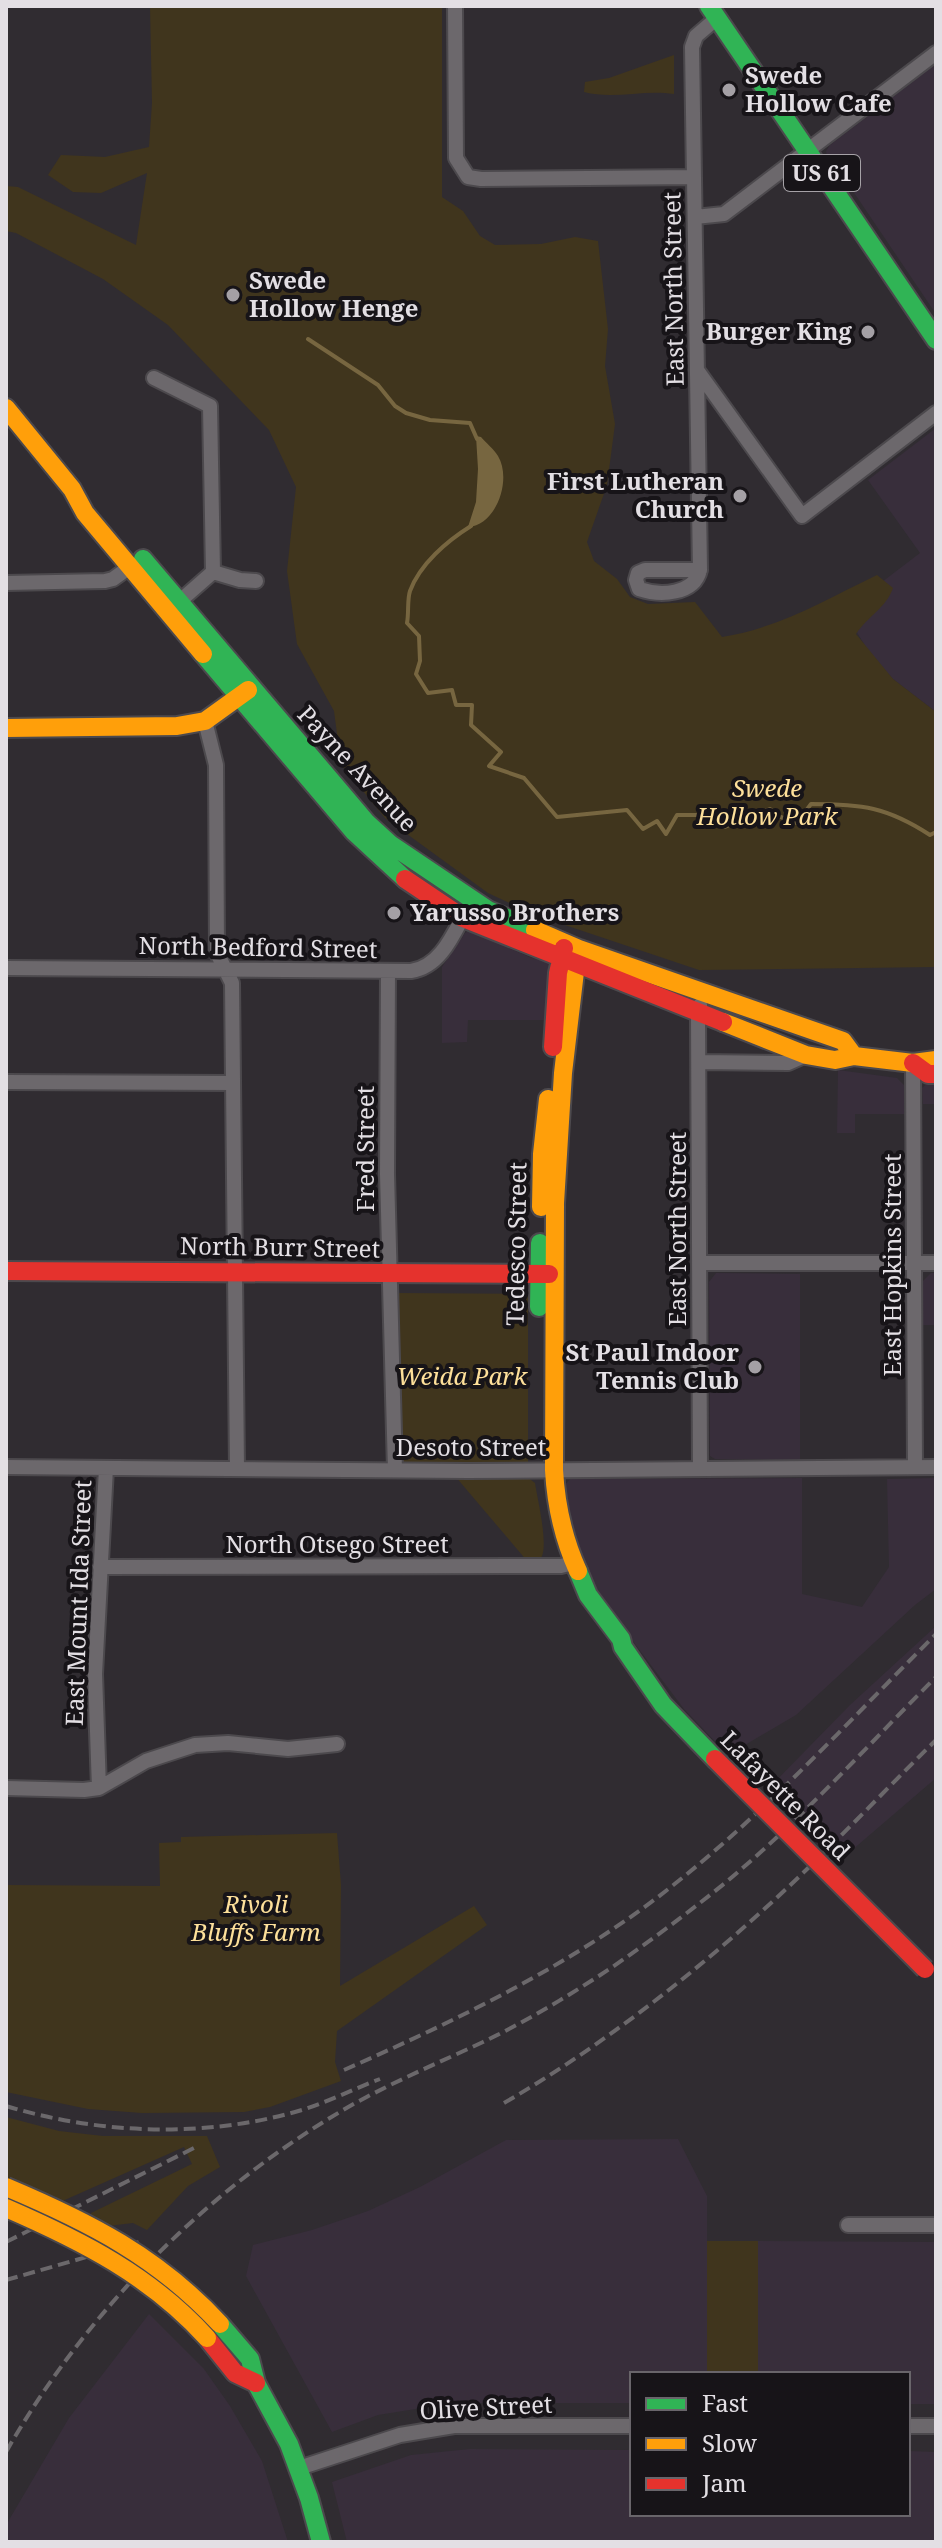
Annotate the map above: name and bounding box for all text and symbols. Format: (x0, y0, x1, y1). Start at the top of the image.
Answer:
place label: Swede Hollow Cafe (745, 58, 892, 119)
marker: Swede Hollow Cafe (720, 81, 738, 99)
road number: US 61 (784, 155, 860, 191)
street label: East North Street (654, 192, 691, 386)
place label: Swede Hollow Henge (249, 263, 418, 324)
marker: Swede Hollow Henge (224, 286, 242, 304)
place label: Burger King (706, 314, 853, 347)
marker: Burger King (859, 323, 877, 341)
place label: First Lutheran Church (547, 464, 724, 525)
marker: First Lutheran Church (731, 487, 749, 505)
street label: Payne Avenue (291, 698, 425, 838)
park label: Swede Hollow Park (696, 771, 839, 832)
place label: Yarusso Brothers (410, 895, 619, 928)
marker: Yarusso Brothers (385, 904, 403, 922)
street label: North Bedford Street (138, 928, 378, 965)
street label: Fred Street (348, 1086, 381, 1212)
street label: East North Street (660, 1132, 693, 1326)
street label: East Hopkins Street (875, 1154, 908, 1376)
street label: Tedesco Street (498, 1162, 533, 1326)
street label: North Burr Street (180, 1228, 380, 1265)
place label: St Paul Indoor Tennis Club (566, 1335, 739, 1396)
marker: St Paul Indoor Tennis Club (746, 1358, 764, 1376)
park label: Weida Park (397, 1359, 529, 1392)
street label: Desoto Street (396, 1430, 546, 1463)
street label: East Mount Ida Street (57, 1479, 98, 1726)
street label: North Otsego Street (225, 1527, 449, 1560)
street label: Lafayette Road (714, 1723, 858, 1867)
park label: Rivoli Bluffs Farm (190, 1887, 321, 1948)
legend (630, 2372, 910, 2516)
text: Fast (702, 2386, 748, 2419)
street label: Olive Street (419, 2387, 553, 2426)
text: Slow (702, 2426, 757, 2459)
text: Jam (701, 2466, 747, 2499)

